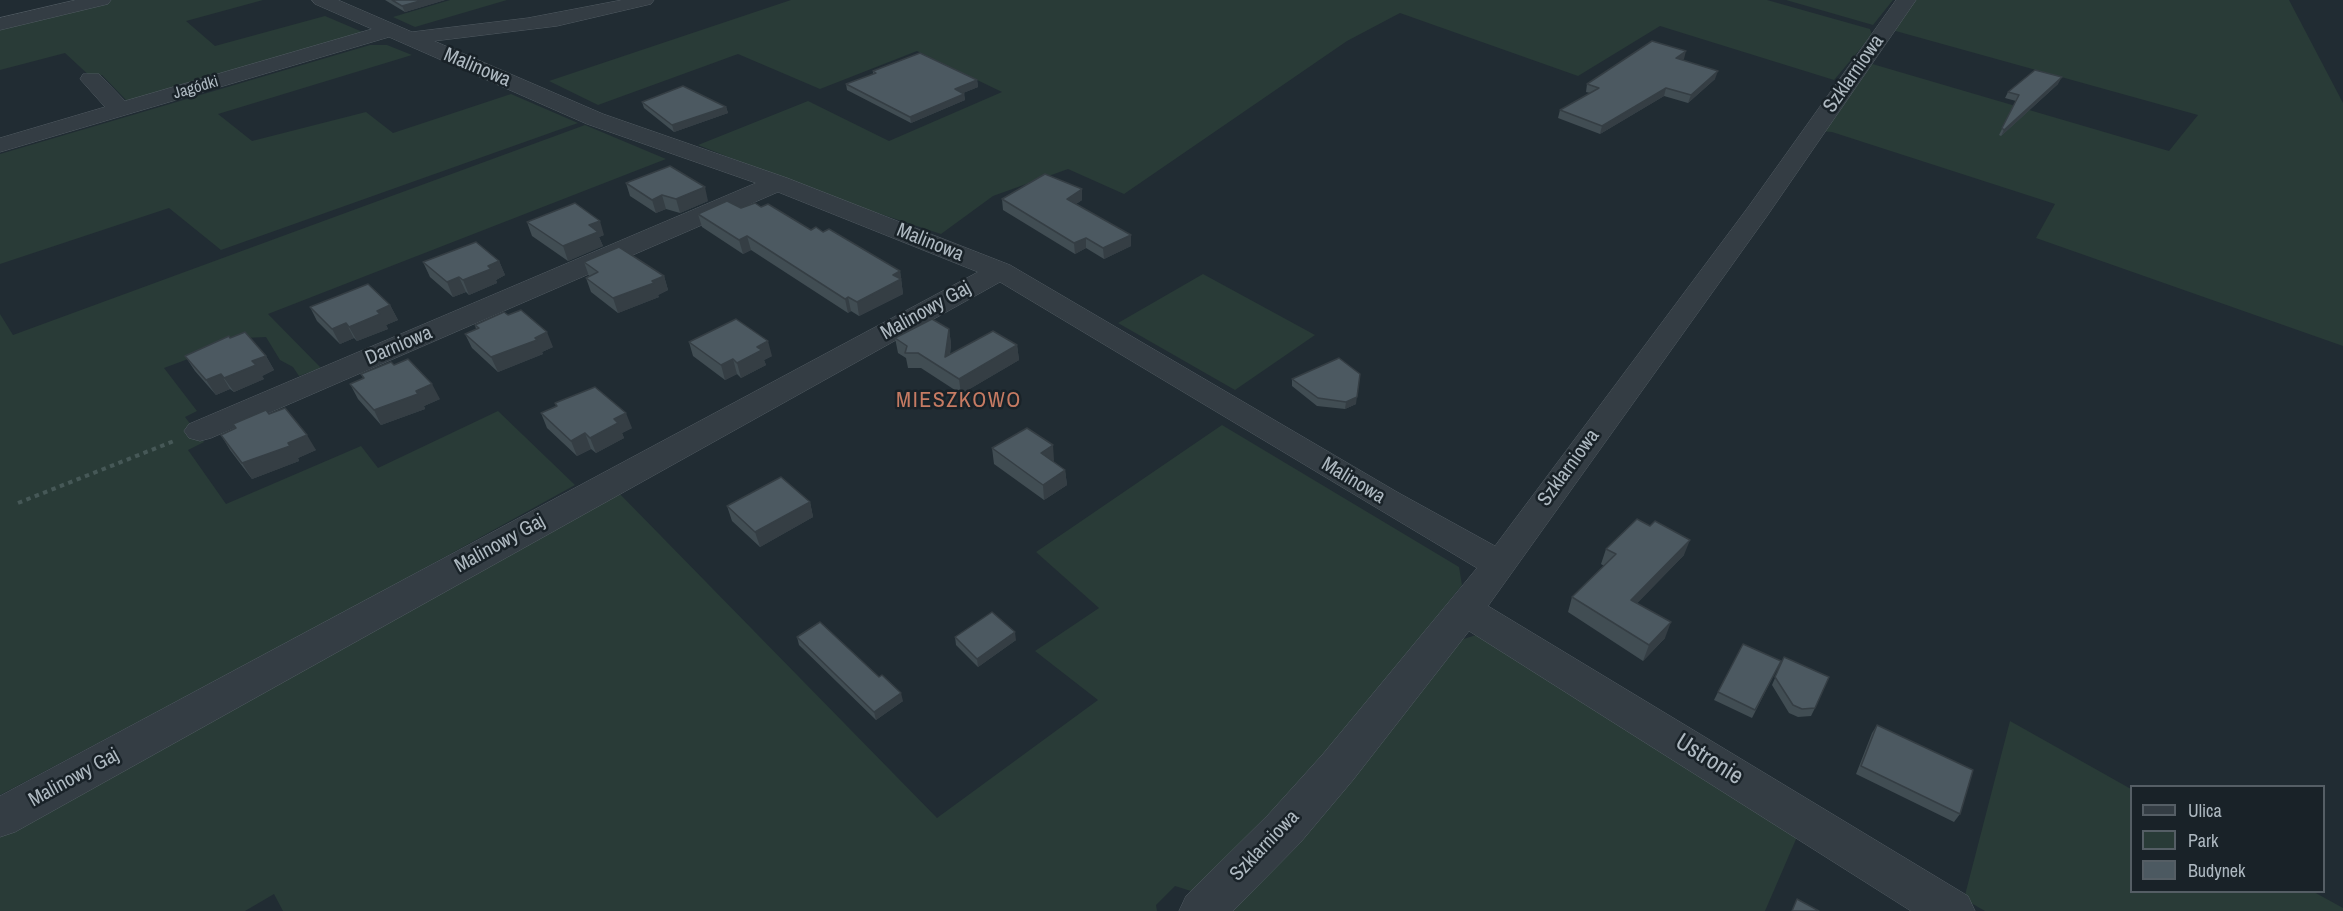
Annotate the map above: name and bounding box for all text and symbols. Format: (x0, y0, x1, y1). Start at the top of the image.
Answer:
street label: Szklarniowa (1819, 31, 1889, 117)
street label: Malinowa (440, 43, 514, 93)
street label: Jagódki (171, 72, 221, 104)
street label: Malinowa (893, 219, 967, 267)
street label: Malinowy Gaj (877, 276, 975, 346)
street label: Darniowa (362, 321, 436, 371)
district label: MIESZKOWO (896, 388, 1022, 414)
street label: Szklarniowa (1533, 425, 1605, 511)
street label: Malinowa (1317, 453, 1389, 509)
street label: Malinowy Gaj (451, 509, 549, 579)
street label: Ustronie (1670, 728, 1748, 792)
street label: Malinowy Gaj (25, 743, 123, 813)
legend (2130, 785, 2325, 893)
text: Ulica (2188, 798, 2222, 823)
street label: Szklarniowa (1225, 806, 1305, 886)
text: Park (2188, 828, 2218, 853)
text: Budynek (2188, 858, 2245, 883)

